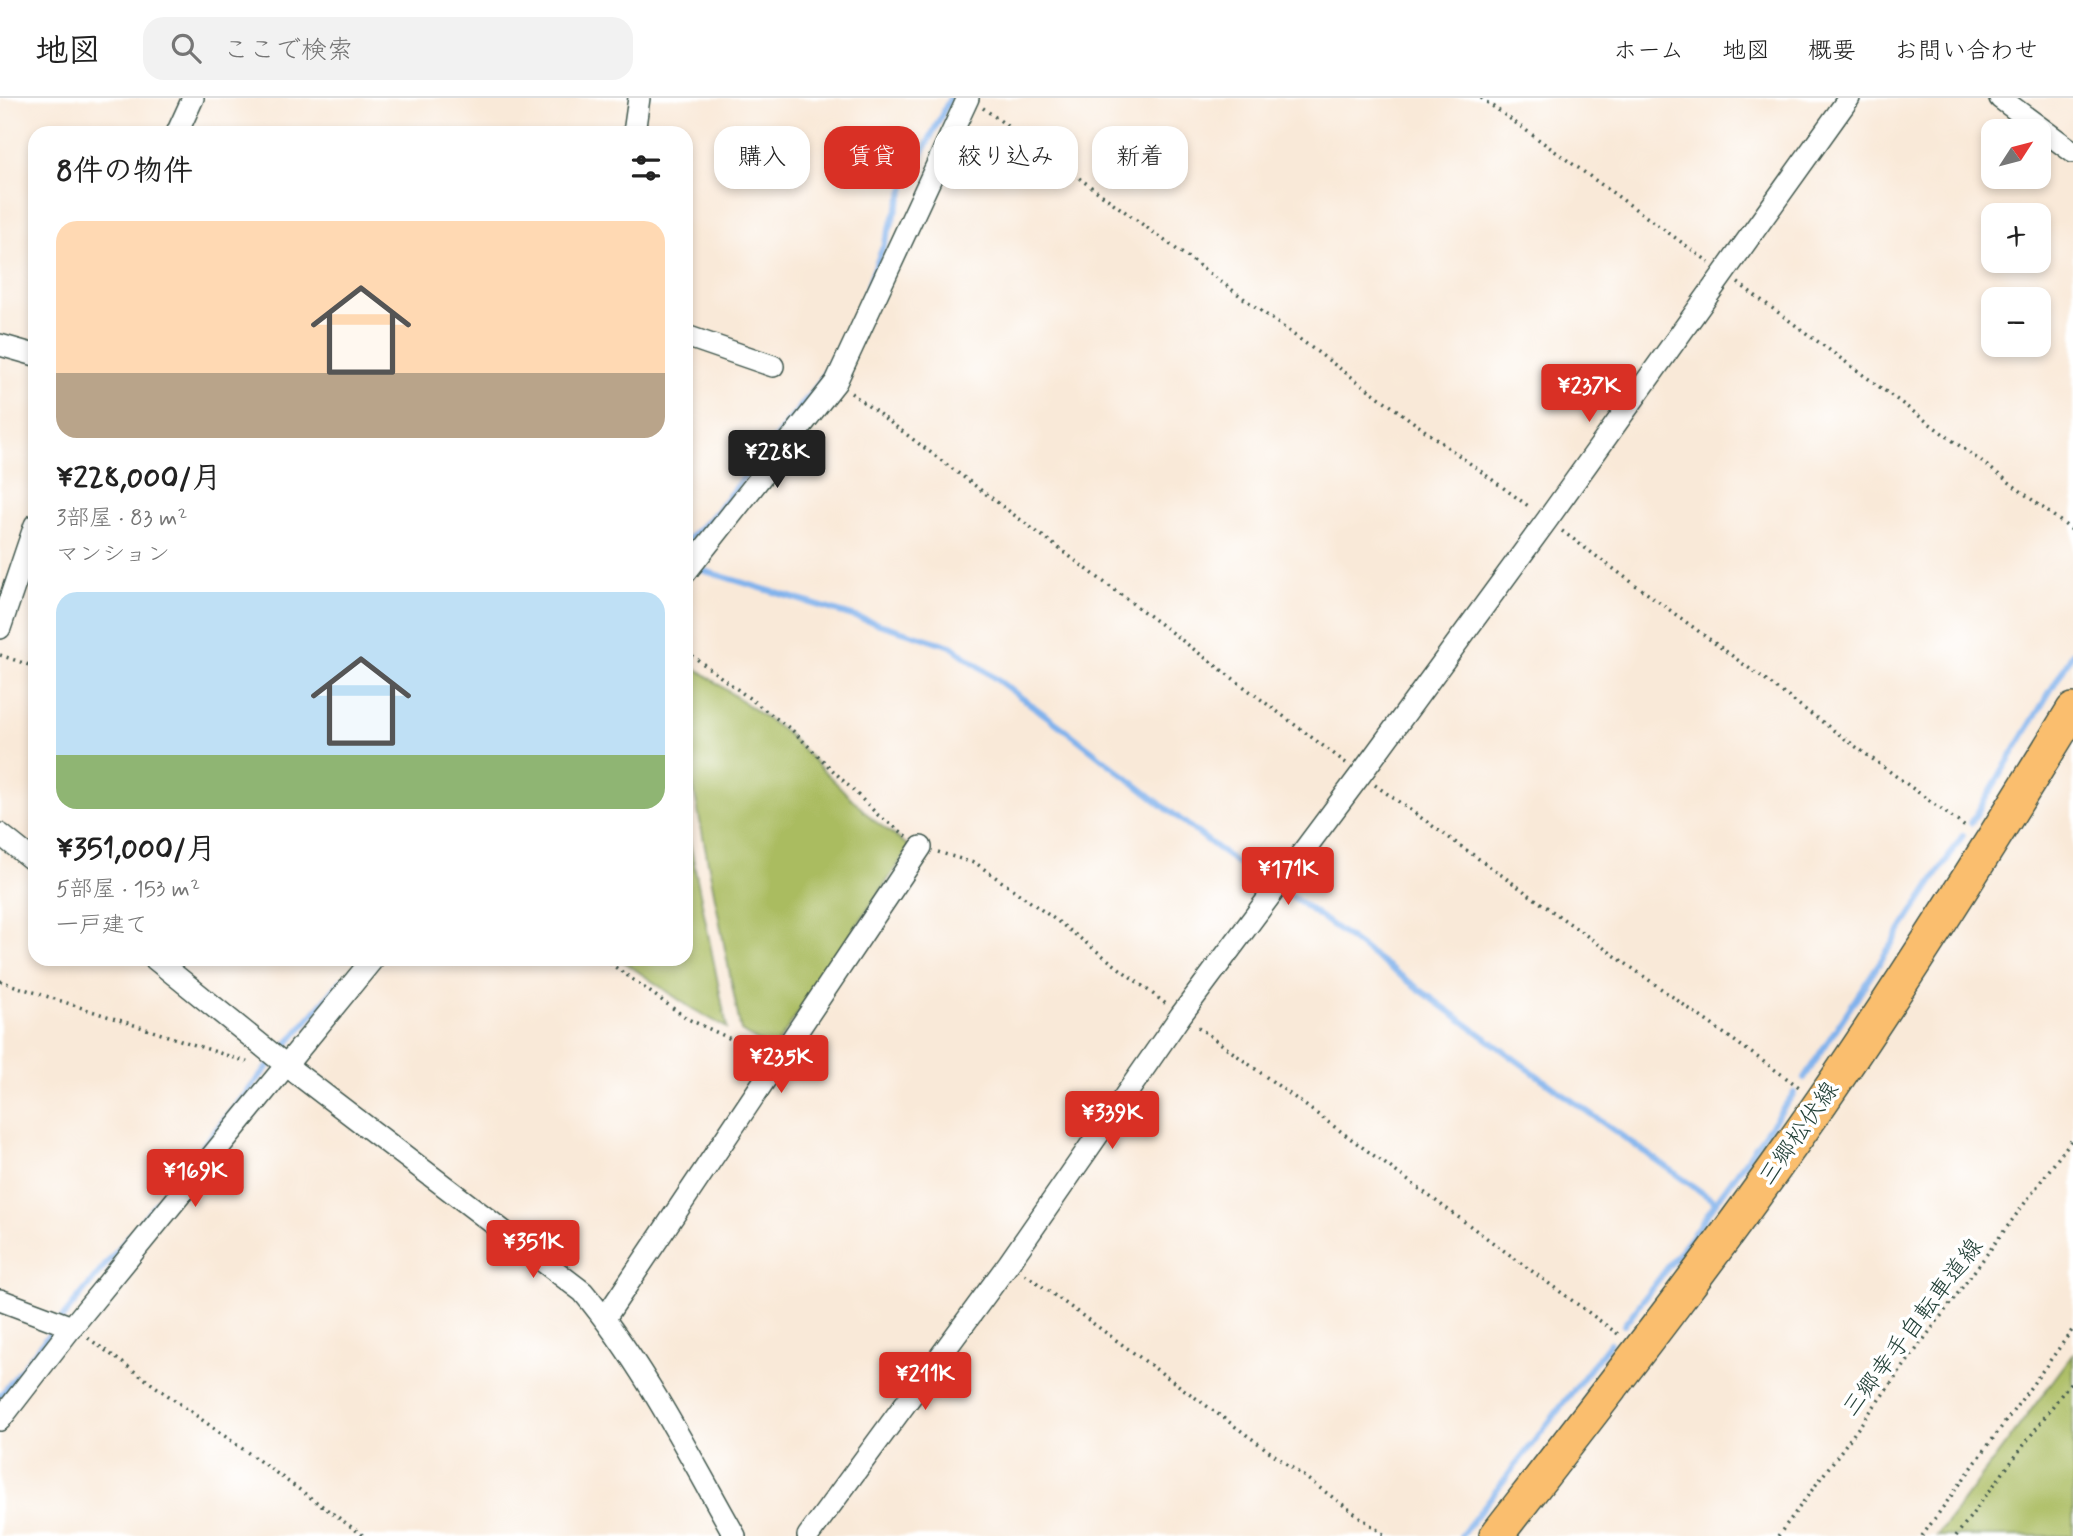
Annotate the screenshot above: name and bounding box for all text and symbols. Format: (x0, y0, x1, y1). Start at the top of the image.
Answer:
search box (143, 17, 633, 80)
icon: search (167, 29, 205, 67)
text: 地図 (35, 30, 101, 74)
text: ここで検索 (223, 34, 353, 68)
text: ホーム (1613, 36, 1684, 67)
text: 地図 (1722, 36, 1770, 67)
text: 概要 (1808, 36, 1856, 67)
text: お問い合わせ (1894, 36, 2038, 67)
north arrow (1981, 119, 2051, 189)
map controls (1981, 119, 2051, 357)
chip: 購入 (714, 126, 810, 189)
chip: 賃貸 (824, 126, 920, 189)
chip: 絞り込み (934, 126, 1078, 189)
chip: 新着 (1092, 126, 1188, 189)
icon: filters (627, 149, 665, 187)
text: 8件の物件 (56, 152, 193, 191)
button: + (1981, 203, 2051, 273)
icon: home (298, 267, 424, 393)
button: − (1981, 287, 2051, 357)
pin: ¥237K (1540, 364, 1638, 424)
text: ¥237K (1557, 372, 1621, 402)
pin: ¥228K (728, 430, 826, 490)
text: ¥228K (744, 438, 810, 468)
text: ¥228,000/月 (56, 459, 222, 498)
text: 3部屋 · 83 m² (56, 504, 188, 534)
text: マンション (56, 540, 170, 570)
icon: home (298, 638, 424, 764)
text: ¥351,000/月 (56, 830, 216, 869)
pin: ¥171K (1239, 848, 1337, 907)
text: ¥171K (1258, 855, 1318, 885)
text: 5部屋 · 153 m² (56, 875, 200, 905)
text: 一戸建て (56, 911, 148, 941)
pin: ¥235K (732, 1035, 830, 1095)
text: ¥235K (749, 1043, 813, 1073)
street label: 三郷松伏線 (1752, 1076, 1846, 1192)
pin: ¥339K (1063, 1091, 1161, 1151)
text: ¥339K (1081, 1099, 1143, 1129)
pin: ¥169K (146, 1150, 244, 1209)
text: ¥169K (163, 1157, 227, 1187)
pin: ¥351K (484, 1220, 582, 1280)
text: ¥351K (502, 1228, 564, 1258)
street label: 三郷幸手自転車道線 (1836, 1232, 1991, 1423)
pin: ¥211K (876, 1352, 974, 1412)
text: ¥211K (895, 1360, 955, 1390)

